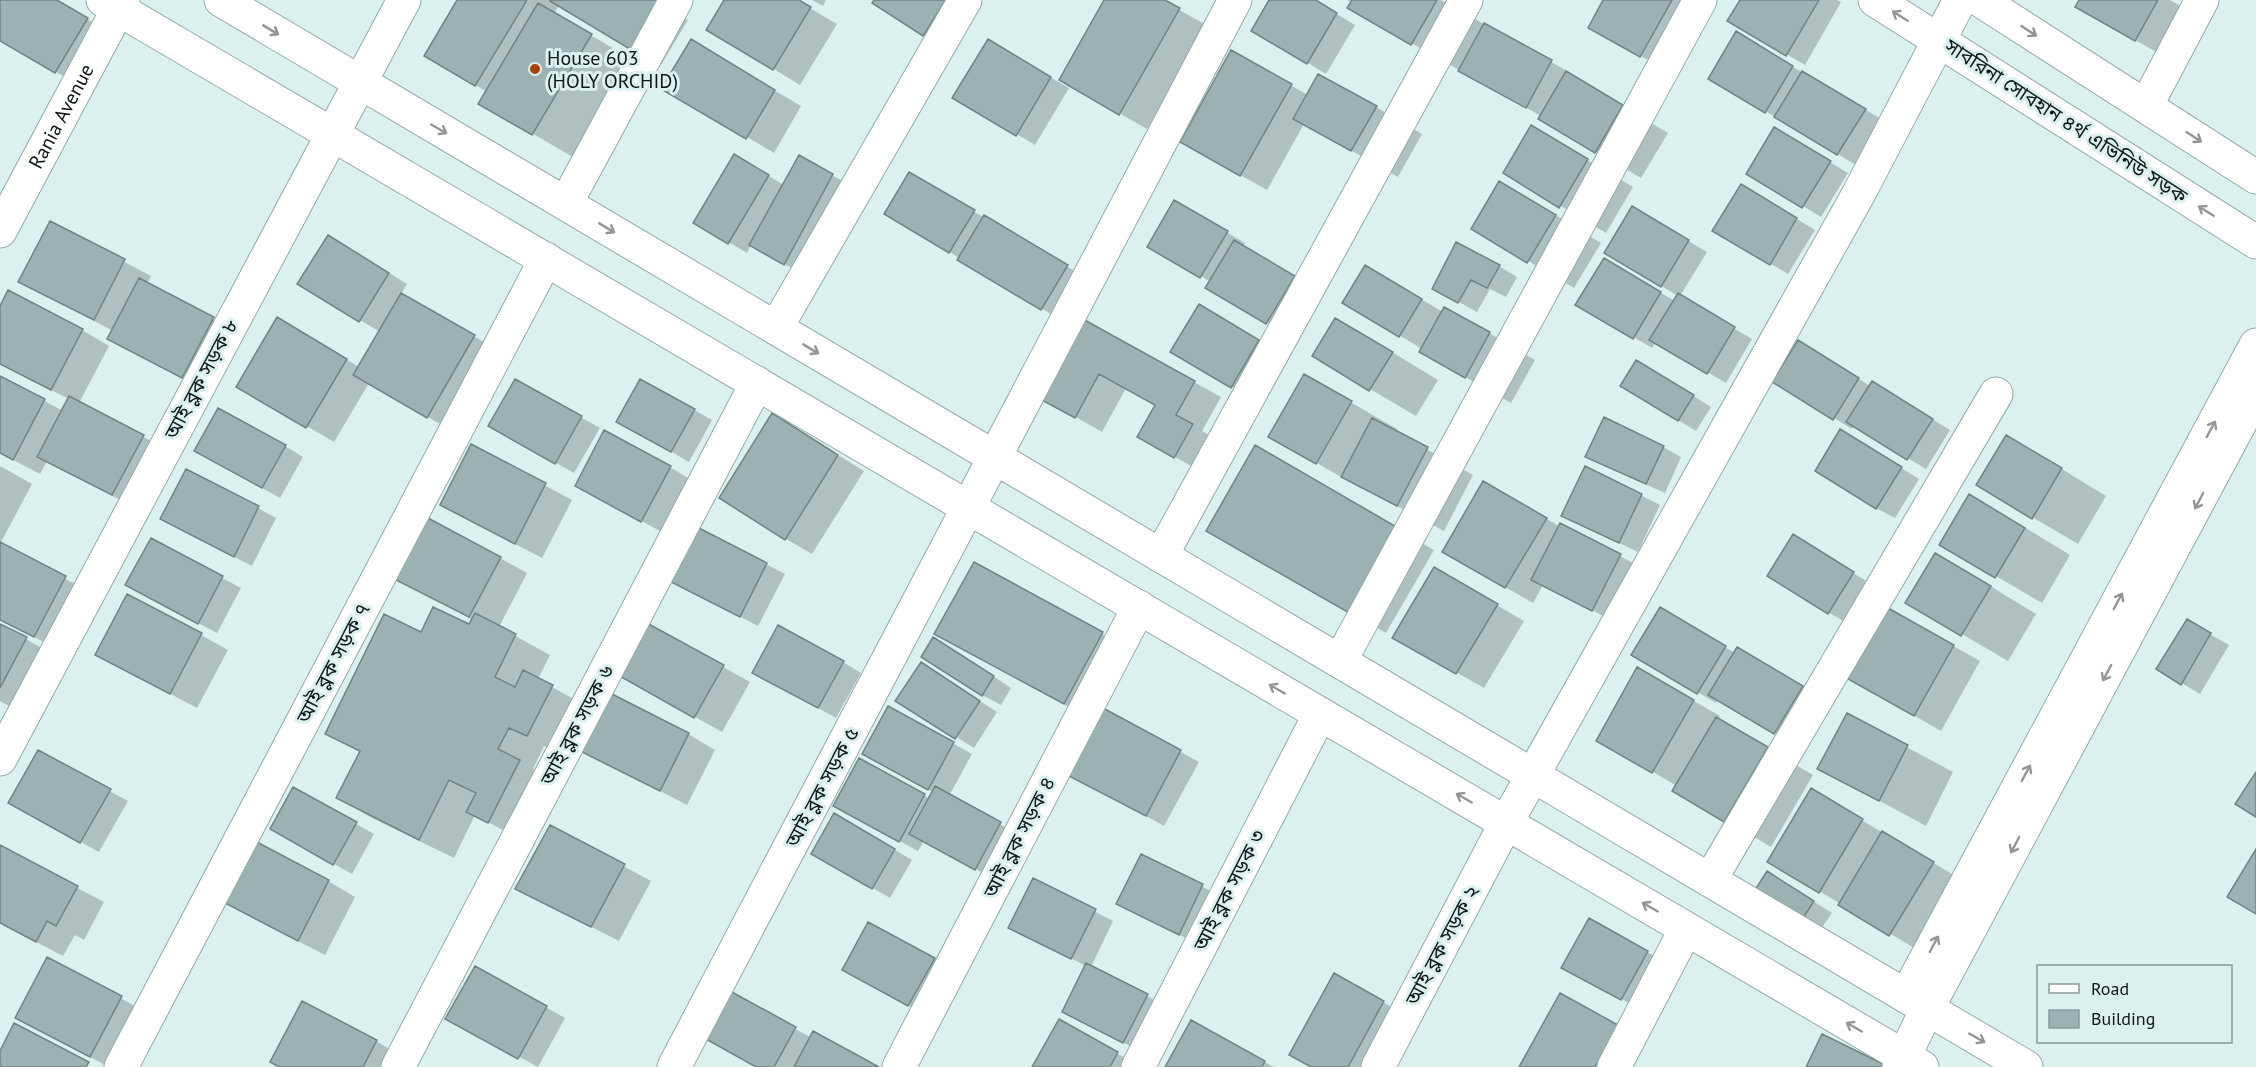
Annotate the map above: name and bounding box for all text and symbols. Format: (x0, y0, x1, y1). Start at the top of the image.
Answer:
one-way arrow (1893, 10, 1909, 22)
one-way arrow (262, 24, 279, 36)
one-way arrow (2020, 26, 2037, 38)
street label: সাবরিনা সোবহান ৪র্থ এভিনিউ সড়ক (1939, 32, 2193, 210)
place label: House 603 (HOLY ORCHID) (547, 45, 678, 94)
street label: Rania Avenue (23, 59, 100, 173)
marker: House 603 (HOLY ORCHID) (528, 62, 542, 76)
one-way arrow (430, 123, 447, 135)
one-way arrow (2185, 130, 2202, 143)
one-way arrow (2199, 205, 2215, 217)
one-way arrow (598, 222, 615, 234)
street label: আই ব্লক সড়ক ৮ (158, 314, 244, 444)
one-way arrow (802, 343, 819, 355)
one-way arrow (2205, 421, 2217, 438)
one-way arrow (2193, 491, 2204, 509)
one-way arrow (2112, 593, 2124, 610)
street label: আই ব্লক সড়ক ৭ (290, 598, 376, 728)
street label: আই ব্লক সড়ক ৬ (534, 660, 620, 790)
one-way arrow (2101, 663, 2112, 681)
one-way arrow (1269, 682, 1286, 694)
street label: আই ব্লক সড়ক ৫ (779, 722, 865, 852)
one-way arrow (2021, 764, 2032, 782)
street label: আই ব্লক সড়ক ৪ (977, 772, 1061, 903)
one-way arrow (1456, 792, 1473, 804)
street label: আই ব্লক সড়ক ৩ (1187, 825, 1271, 956)
one-way arrow (2009, 835, 2020, 853)
street label: আই ব্লক সড়ক ২ (1399, 880, 1485, 1010)
one-way arrow (1642, 901, 1659, 913)
one-way arrow (1929, 936, 1940, 954)
legend (2037, 965, 2232, 1043)
text: Road (2091, 977, 2129, 1000)
text: Building (2091, 1007, 2155, 1030)
one-way arrow (1846, 1021, 1864, 1032)
one-way arrow (1968, 1032, 1985, 1044)

